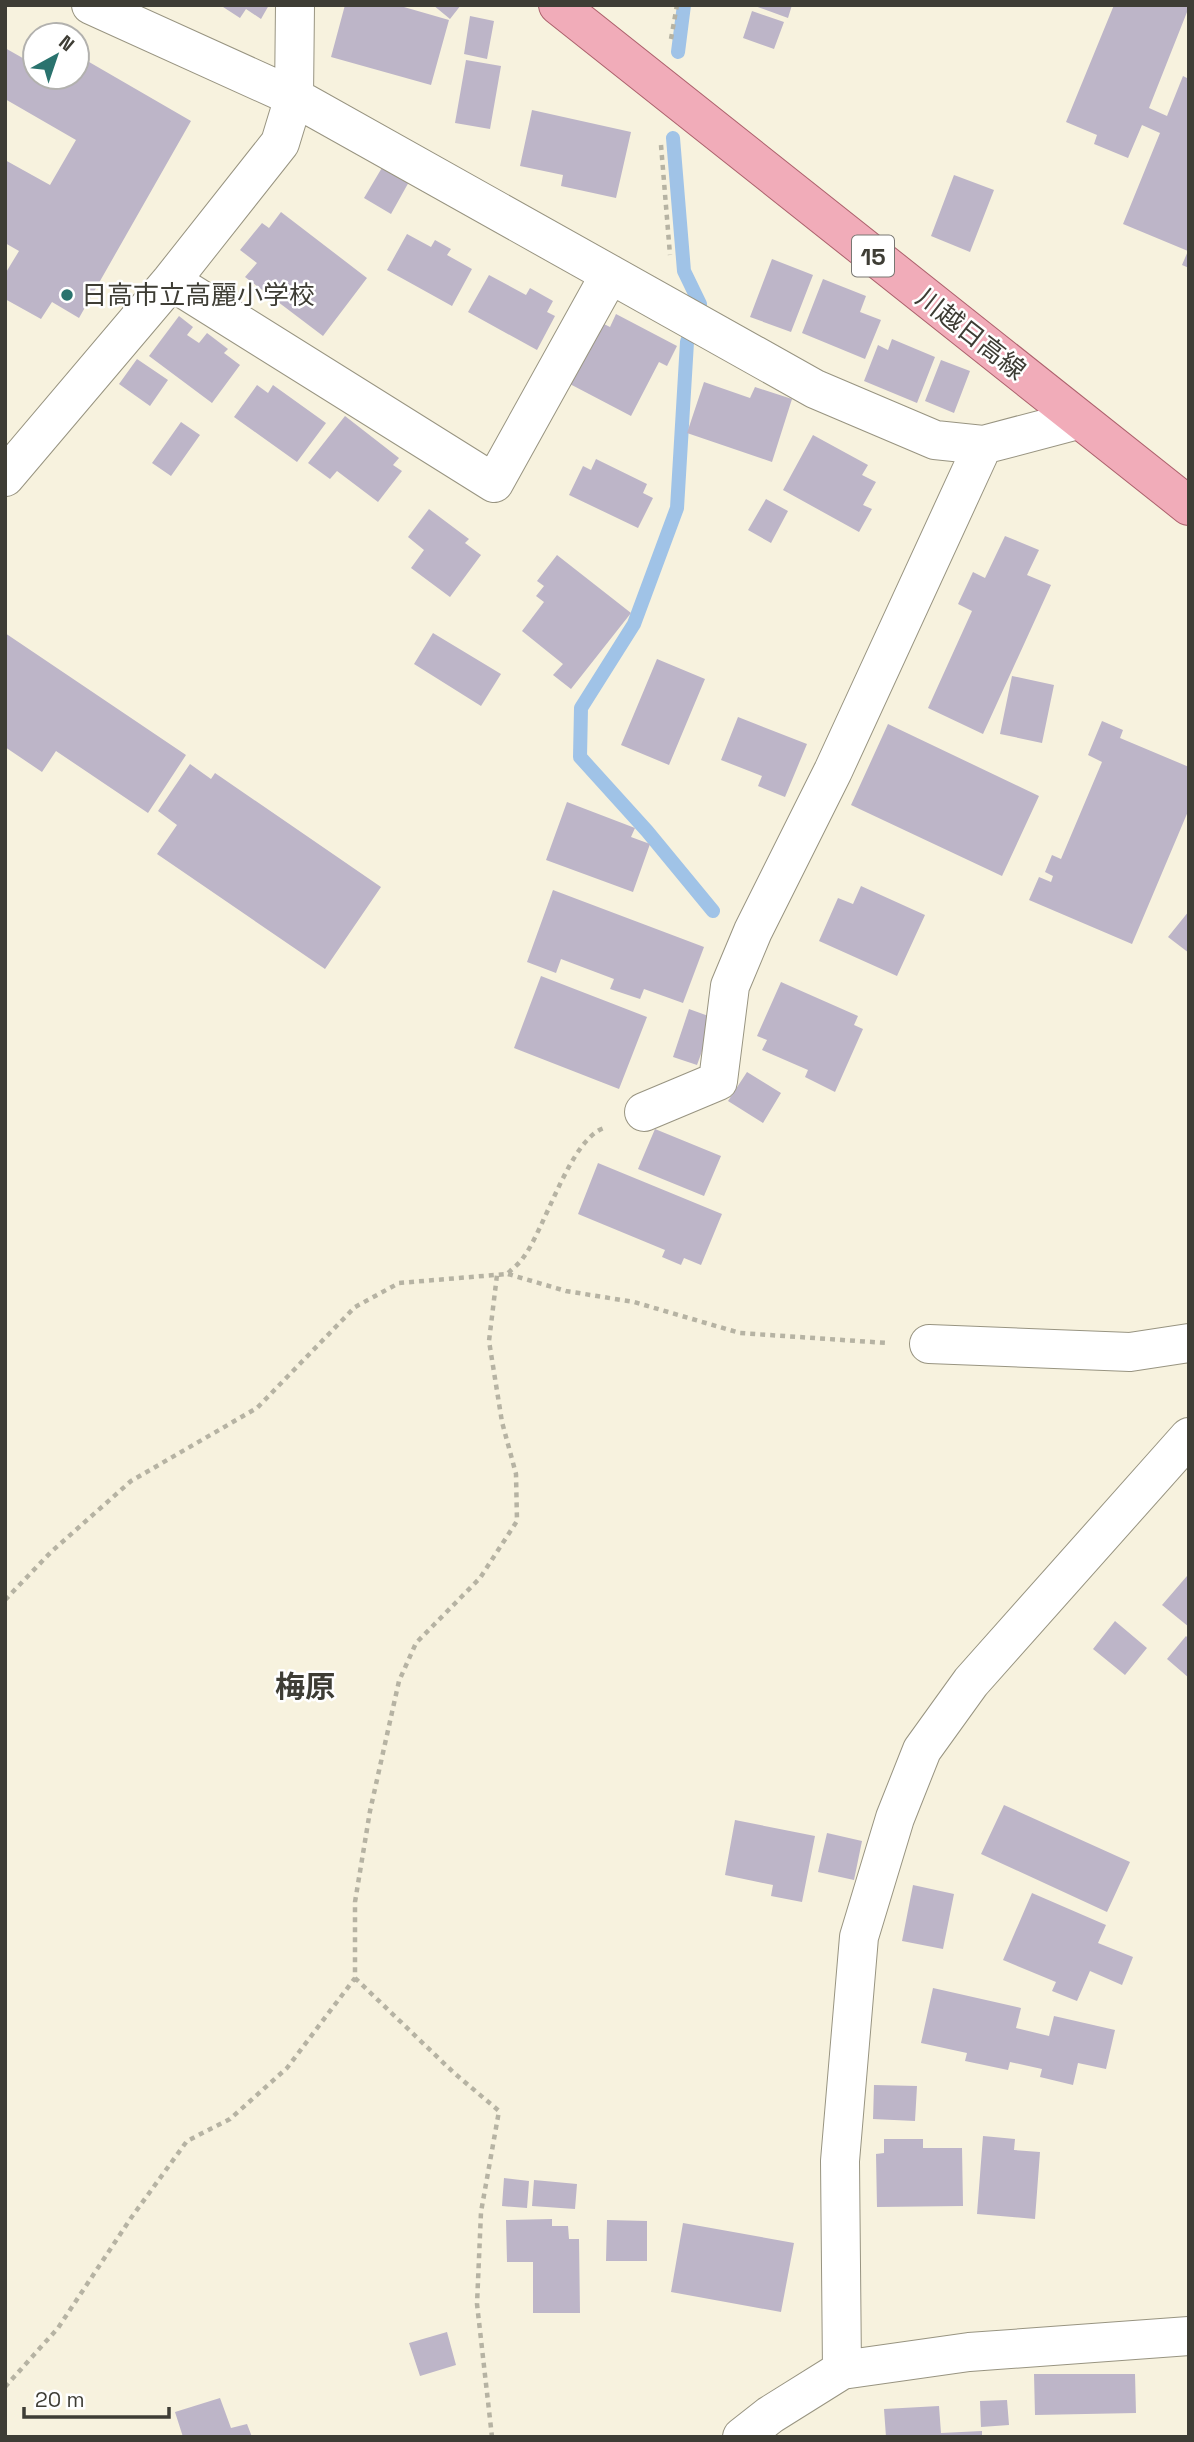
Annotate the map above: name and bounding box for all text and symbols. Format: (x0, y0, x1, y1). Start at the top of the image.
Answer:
north arrow (21, 21, 91, 91)
text: N (54, 30, 80, 57)
road number: 15 (852, 235, 894, 276)
place label: 日高市立高麗小学校 (81, 278, 315, 312)
street label: 川越日高線 (909, 281, 1033, 387)
marker: 日高市立高麗小学校 (59, 287, 75, 303)
district label: 梅原 (275, 1667, 335, 1706)
scale bar (24, 2376, 170, 2420)
text: 20 m (35, 2386, 85, 2413)

